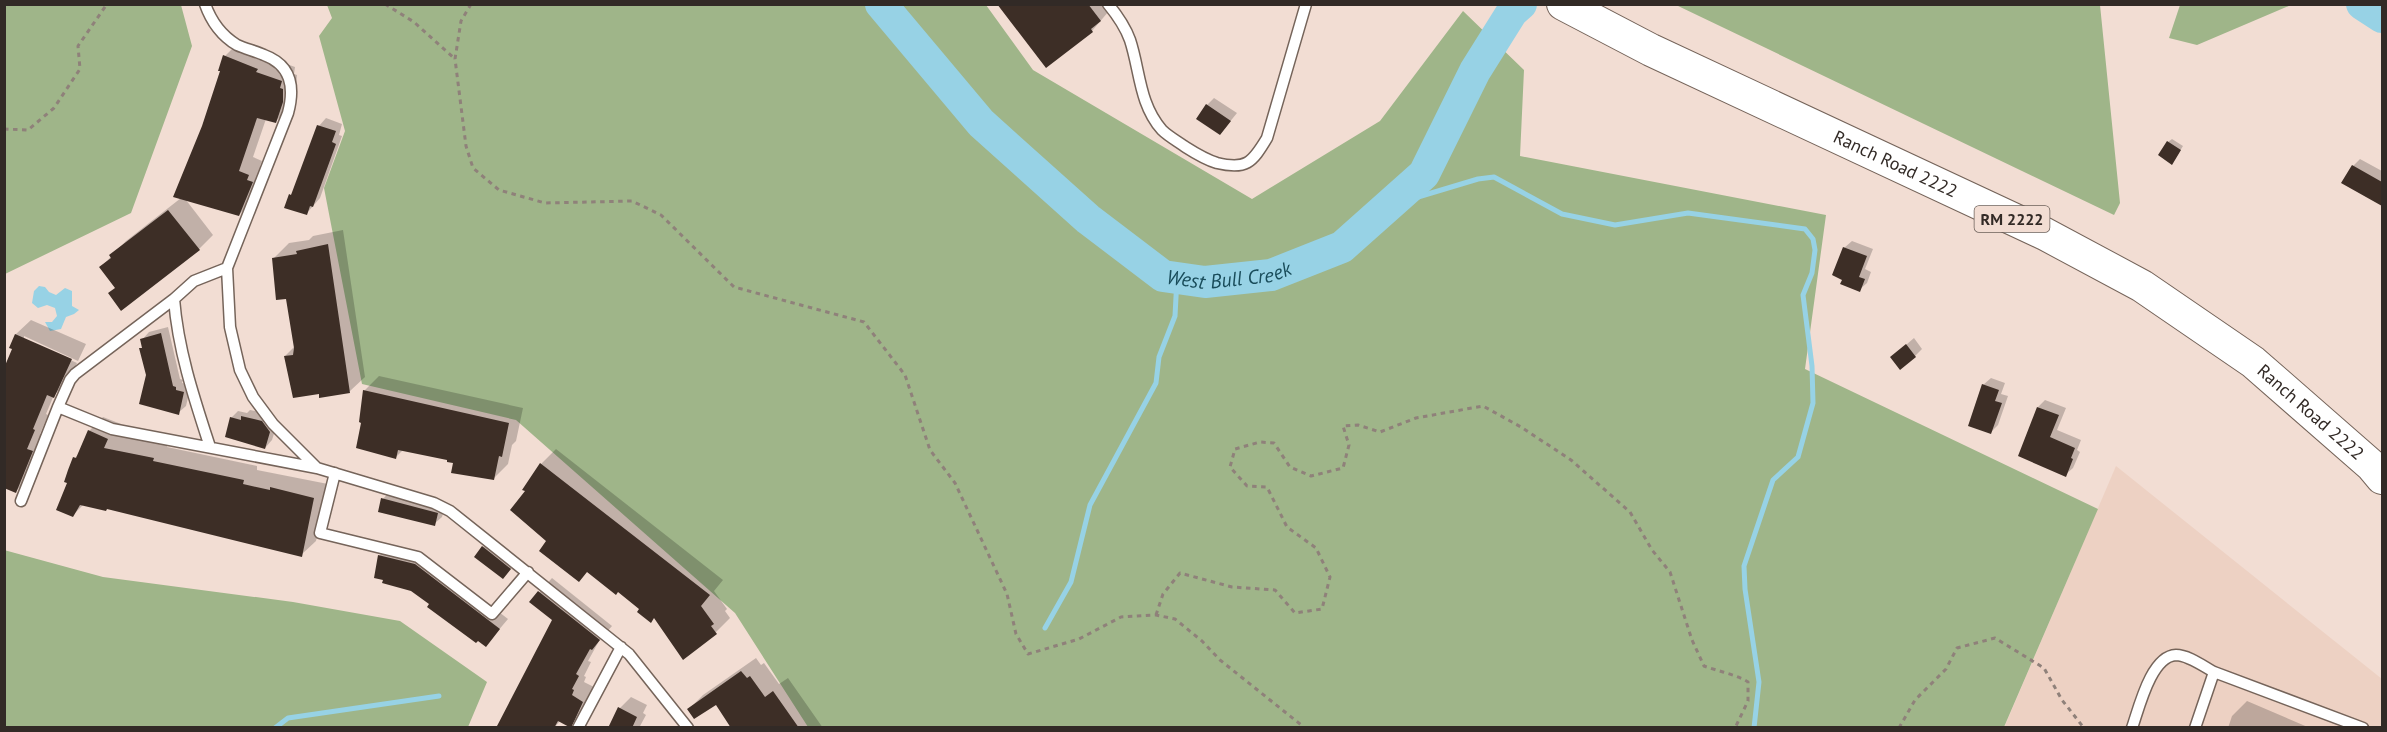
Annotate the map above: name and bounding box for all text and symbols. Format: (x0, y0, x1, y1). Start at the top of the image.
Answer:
street label: Ranch Road 2222 (1830, 125, 1961, 203)
road number: RM 2222 (1974, 206, 2050, 232)
water label: West Bull Creek (1165, 255, 1296, 295)
street label: Ranch Road 2222 (2253, 359, 2369, 465)

